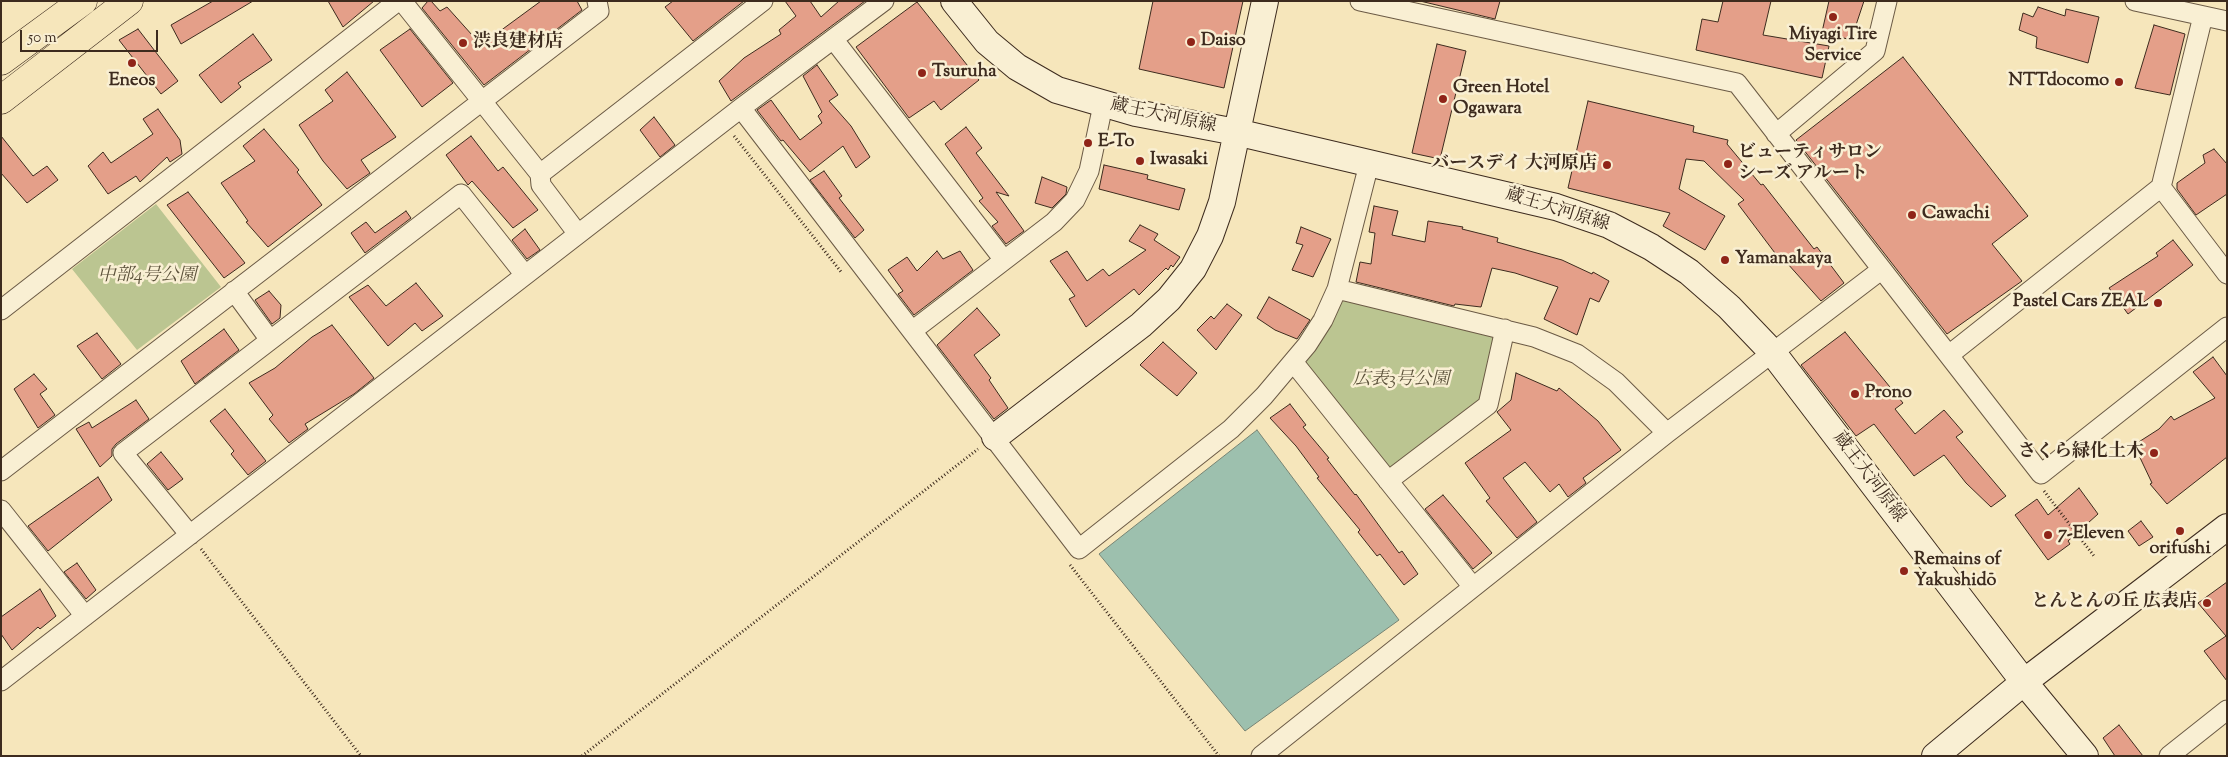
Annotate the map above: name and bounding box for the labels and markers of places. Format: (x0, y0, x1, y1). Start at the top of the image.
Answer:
marker: Miyagi Tire Service (1827, 11, 1839, 23)
place label: Miyagi Tire Service (1789, 25, 1877, 68)
place label: Daiso (1201, 31, 1246, 53)
place label: 渋良建材店 (473, 32, 563, 54)
marker: Daiso (1185, 36, 1197, 48)
marker: 渋良建材店 (457, 37, 469, 49)
marker: Eneos (126, 57, 138, 69)
place label: Tsuruha (932, 62, 996, 84)
marker: Tsuruha (916, 67, 928, 79)
place label: Eneos (109, 71, 155, 93)
place label: NTTdocomo (2009, 71, 2109, 93)
marker: NTTdocomo (2113, 76, 2125, 88)
place label: Green Hotel Ogawara (1453, 78, 1549, 120)
marker: Green Hotel Ogawara (1437, 93, 1449, 105)
place label: E-To (1098, 132, 1134, 154)
marker: E-To (1082, 137, 1094, 149)
place label: ビューティサロン シーズ アルート (1738, 143, 1882, 186)
place label: Iwasaki (1150, 150, 1208, 172)
place label: バースデイ 大河原店 (1431, 154, 1597, 176)
marker: Iwasaki (1134, 155, 1146, 167)
marker: ビューティサロン シーズ アルート (1722, 158, 1734, 170)
marker: バースデイ 大河原店 (1601, 159, 1613, 171)
place label: Cawachi (1922, 204, 1990, 226)
marker: Cawachi (1906, 209, 1918, 221)
place label: Yamanakaya (1735, 249, 1832, 271)
marker: Yamanakaya (1719, 254, 1731, 266)
place label: Pastel Cars ZEAL (2013, 292, 2148, 314)
marker: Pastel Cars ZEAL (2152, 297, 2164, 309)
place label: Prono (1865, 383, 1912, 405)
marker: Prono (1849, 388, 1861, 400)
place label: さくら緑化土木 (2018, 442, 2144, 464)
marker: さくら緑化土木 (2148, 447, 2160, 459)
place label: 7-Eleven (2058, 524, 2125, 546)
marker: orifushi (2174, 525, 2186, 537)
marker: 7-Eleven (2042, 529, 2054, 541)
place label: orifushi (2149, 539, 2211, 561)
place label: Remains of Yakushidō (1914, 550, 2001, 592)
marker: Remains of Yakushidō (1898, 565, 1910, 577)
place label: とんとんの丘 広表店 (2031, 592, 2197, 614)
marker: とんとんの丘 広表店 (2201, 597, 2213, 609)

